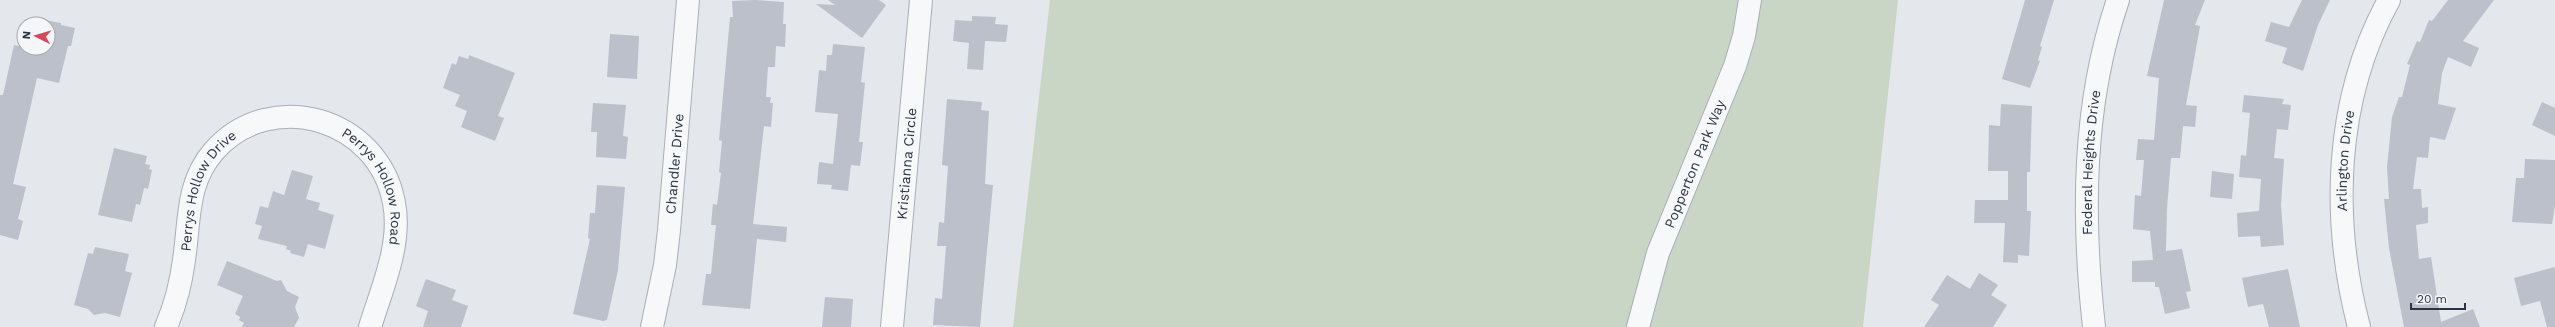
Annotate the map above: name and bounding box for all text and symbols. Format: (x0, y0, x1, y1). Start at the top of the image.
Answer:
north arrow (16, 16, 56, 56)
text: N (20, 31, 33, 40)
street label: Federal Heights Drive (2079, 89, 2104, 235)
street label: Popperton Park Way (1661, 97, 1729, 231)
street label: Kristianna Circle (894, 107, 919, 220)
street label: Arlington Drive (2334, 109, 2357, 212)
street label: Chandler Drive (662, 113, 687, 215)
street label: Perrys Hollow Road (339, 124, 404, 246)
street label: Perrys Hollow Drive (177, 127, 239, 252)
scale bar (2411, 285, 2465, 311)
text: 20 m (2417, 292, 2447, 306)

